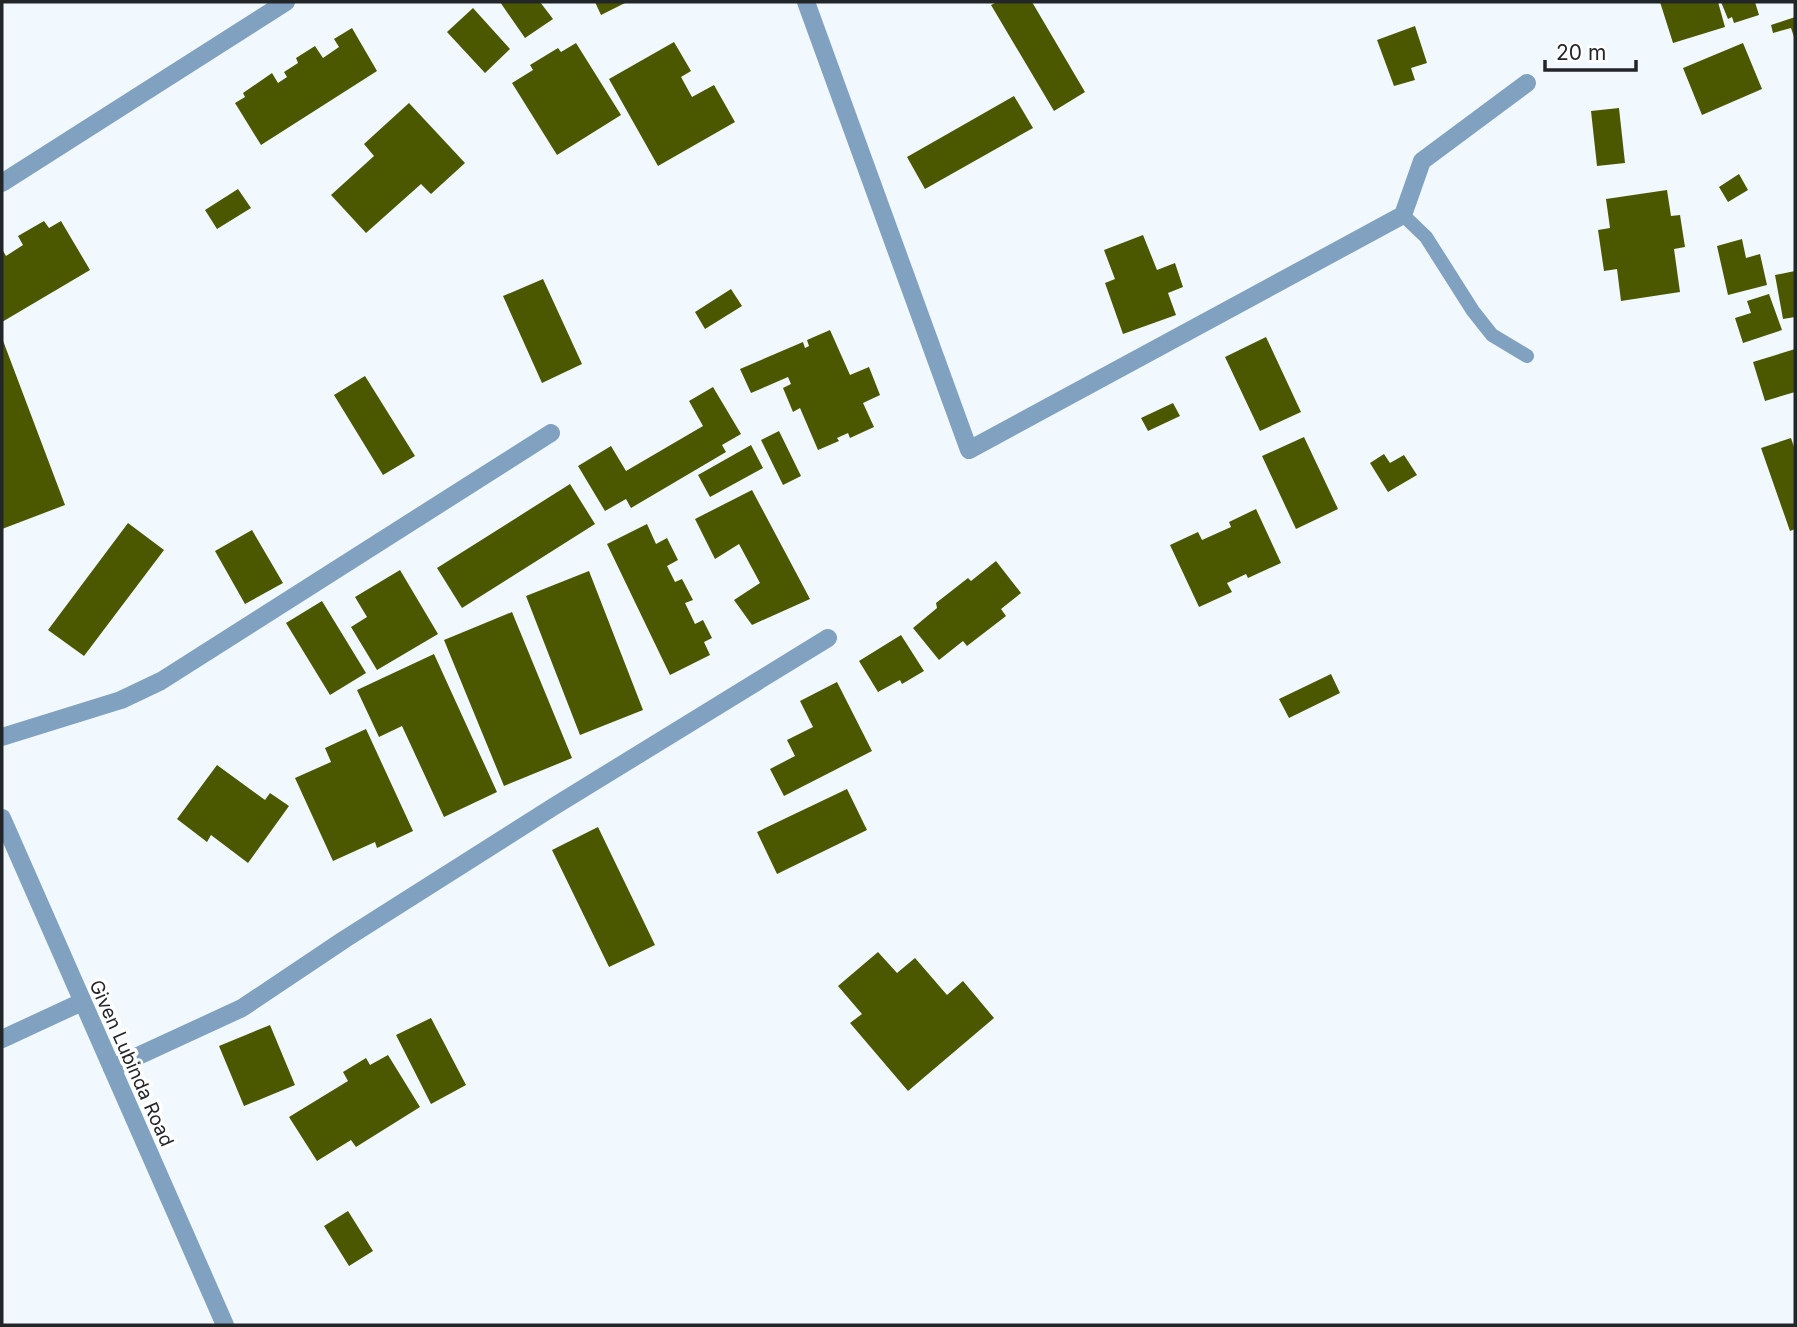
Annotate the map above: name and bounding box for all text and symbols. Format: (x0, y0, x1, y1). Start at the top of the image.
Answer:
scale bar (1545, 28, 1636, 72)
text: 20 m (1556, 40, 1606, 65)
street label: Given Lubinda Road (85, 976, 179, 1150)

